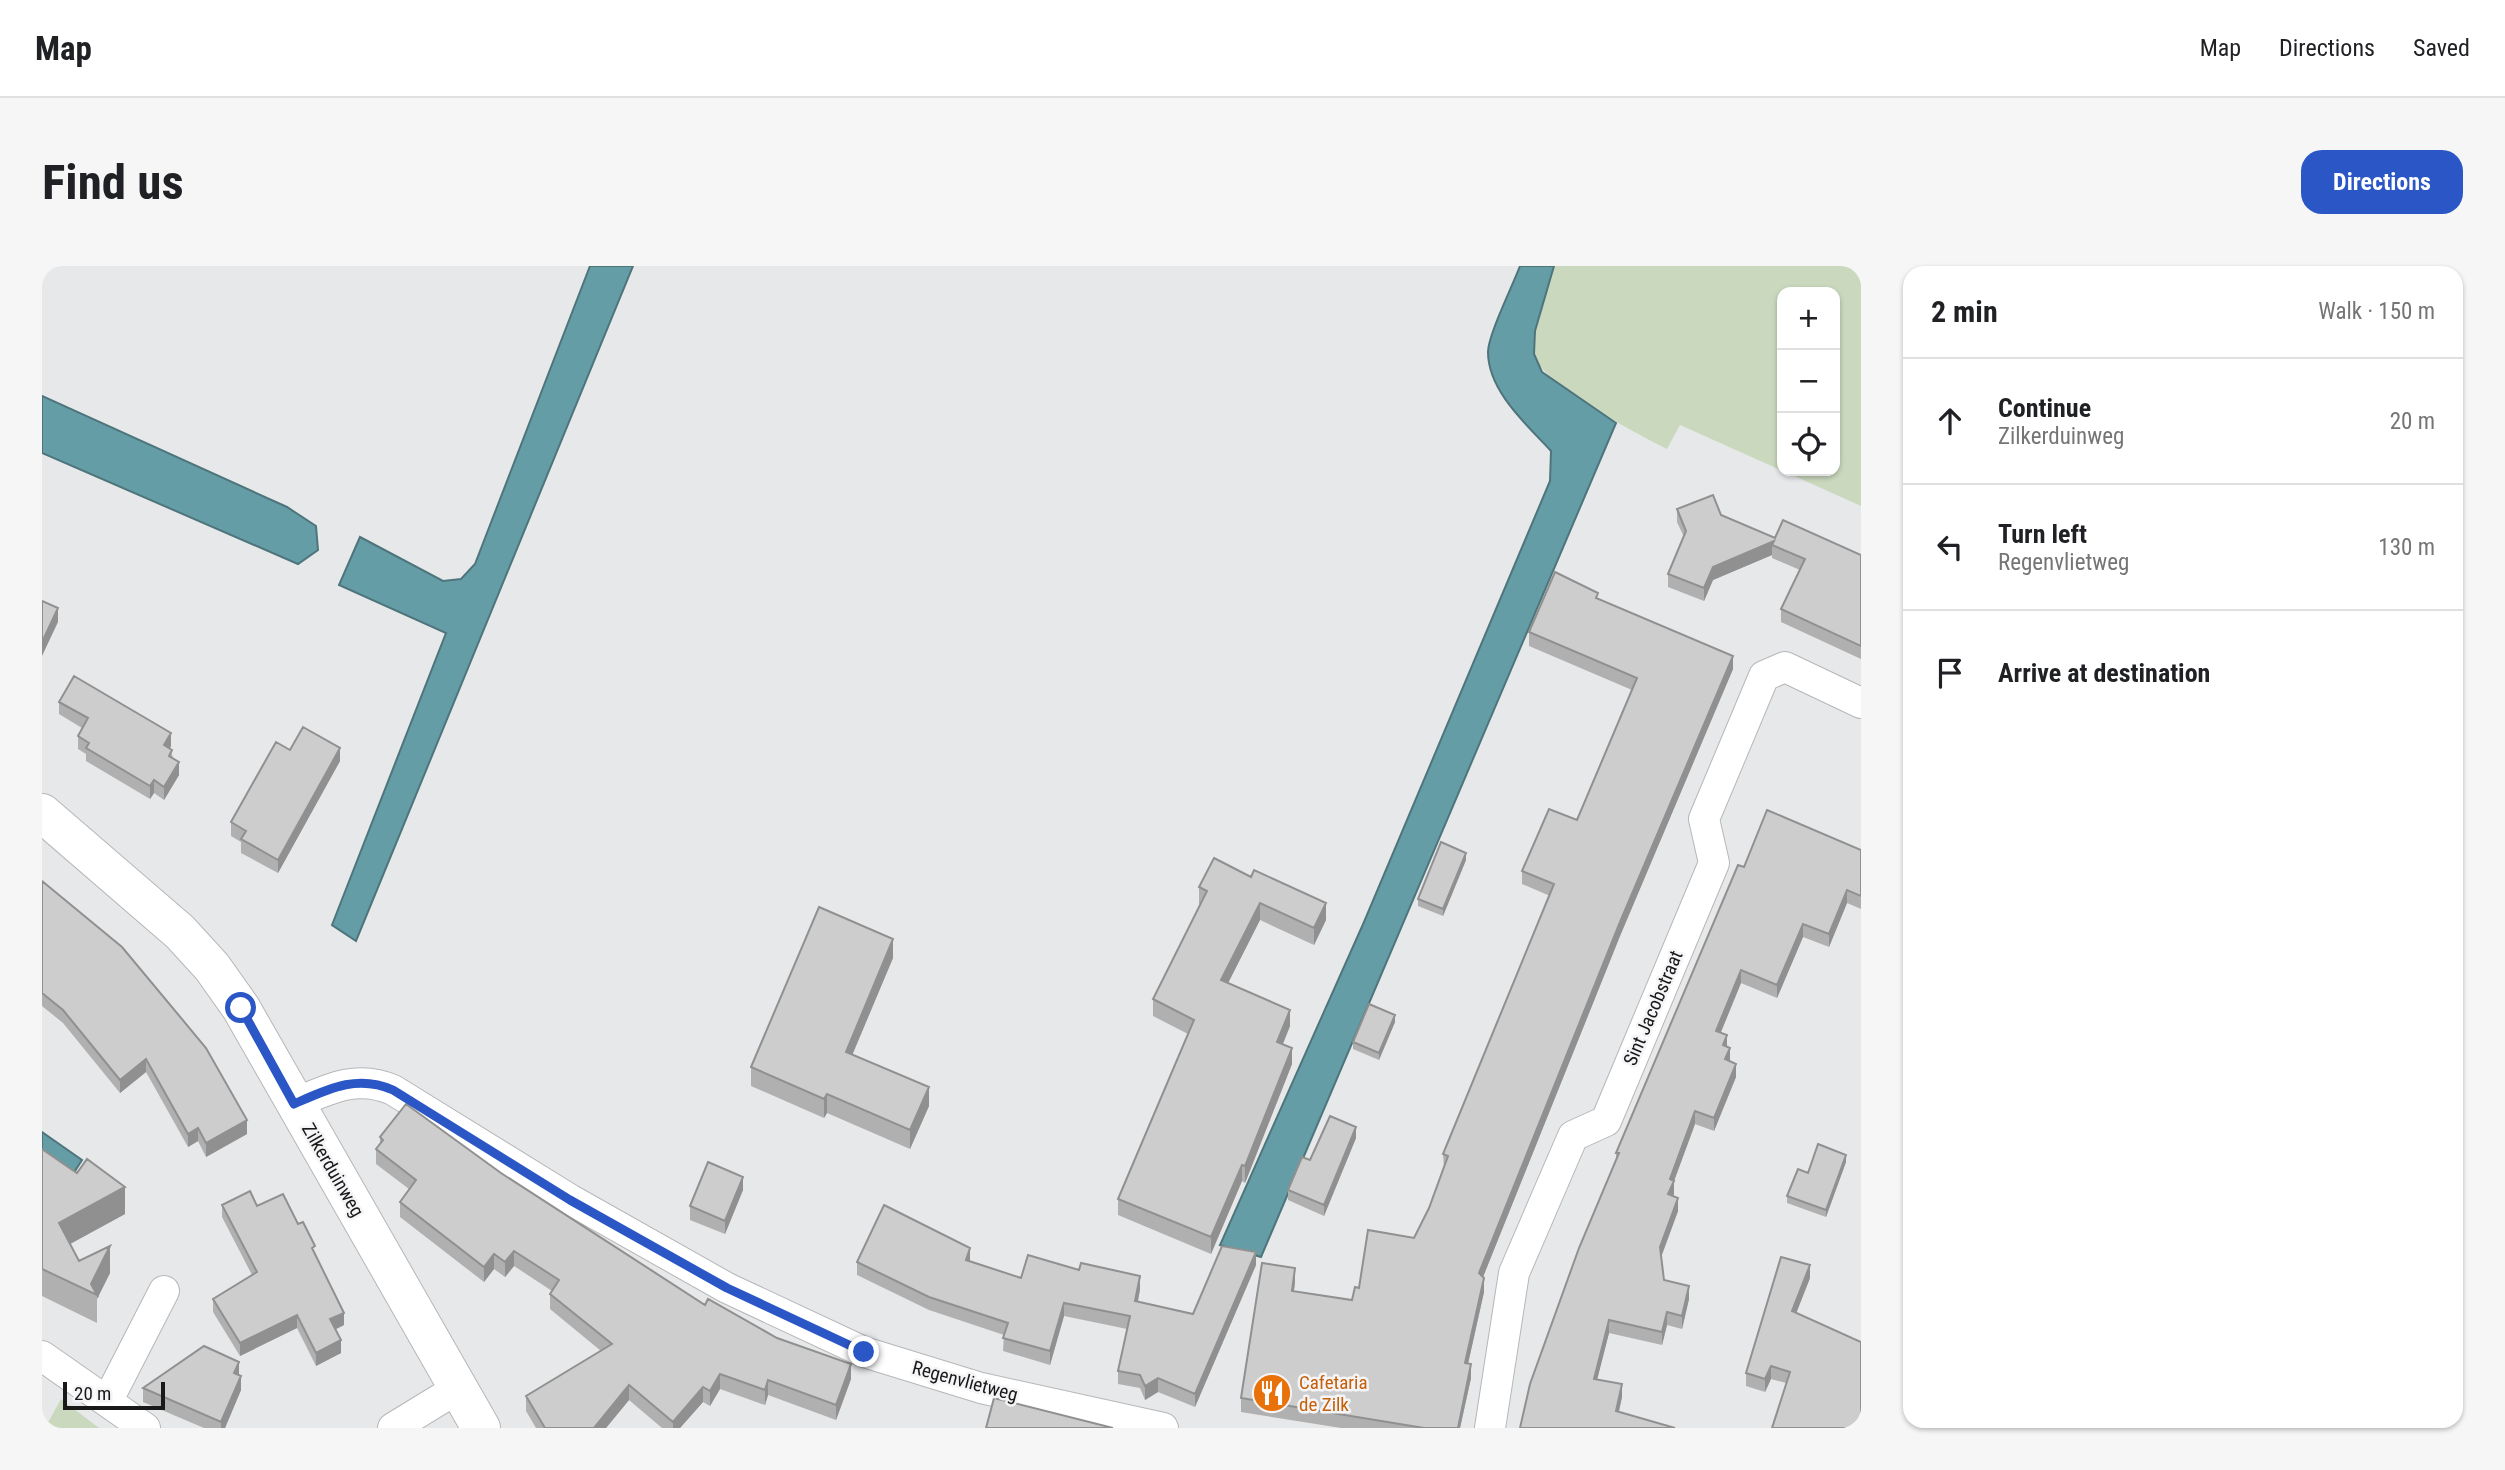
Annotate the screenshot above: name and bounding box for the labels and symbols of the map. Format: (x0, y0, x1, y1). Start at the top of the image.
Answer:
street label: Sint Jacobstraat (1618, 947, 1688, 1069)
route start (225, 992, 256, 1023)
street label: Zilkerduinweg (297, 1119, 369, 1221)
route end (848, 1336, 879, 1367)
street label: Regenvlietweg (910, 1356, 1020, 1406)
place label: Cafetaria de Zilk (1299, 1371, 1368, 1416)
restaurant icon: Cafetaria de Zilk (1251, 1372, 1293, 1414)
scale bar (63, 1379, 164, 1411)

